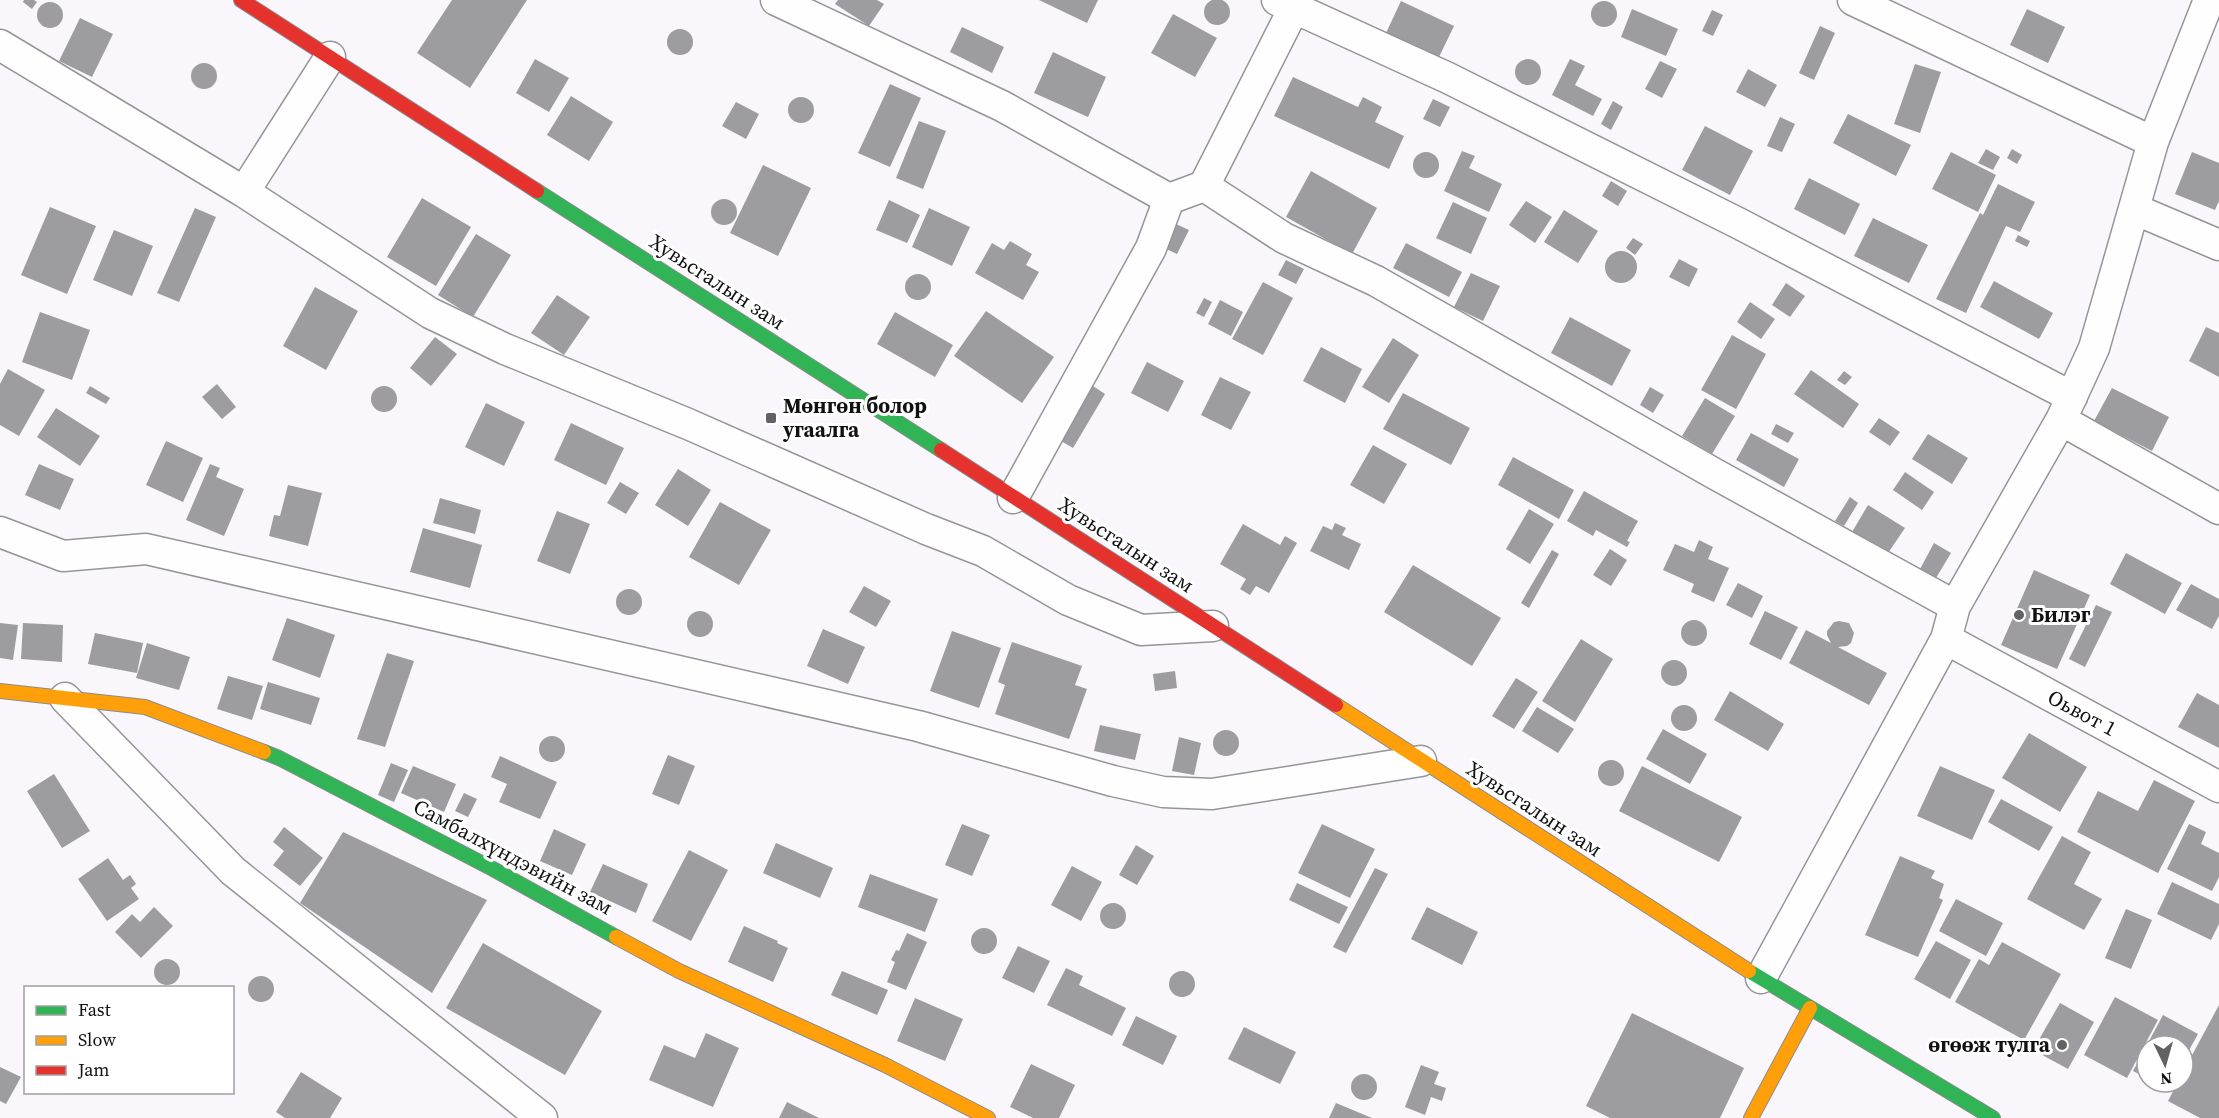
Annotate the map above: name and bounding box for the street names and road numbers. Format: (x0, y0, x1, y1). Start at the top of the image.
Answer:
street label: Хувьсгалын зам (644, 227, 791, 336)
street label: Хувьсгалын зам (1053, 490, 1200, 599)
street label: Оьвот 1 (2043, 682, 2122, 743)
street label: Хувьсгалын зам (1461, 754, 1608, 863)
street label: Самбалхүндэвийн зам (409, 792, 618, 921)

